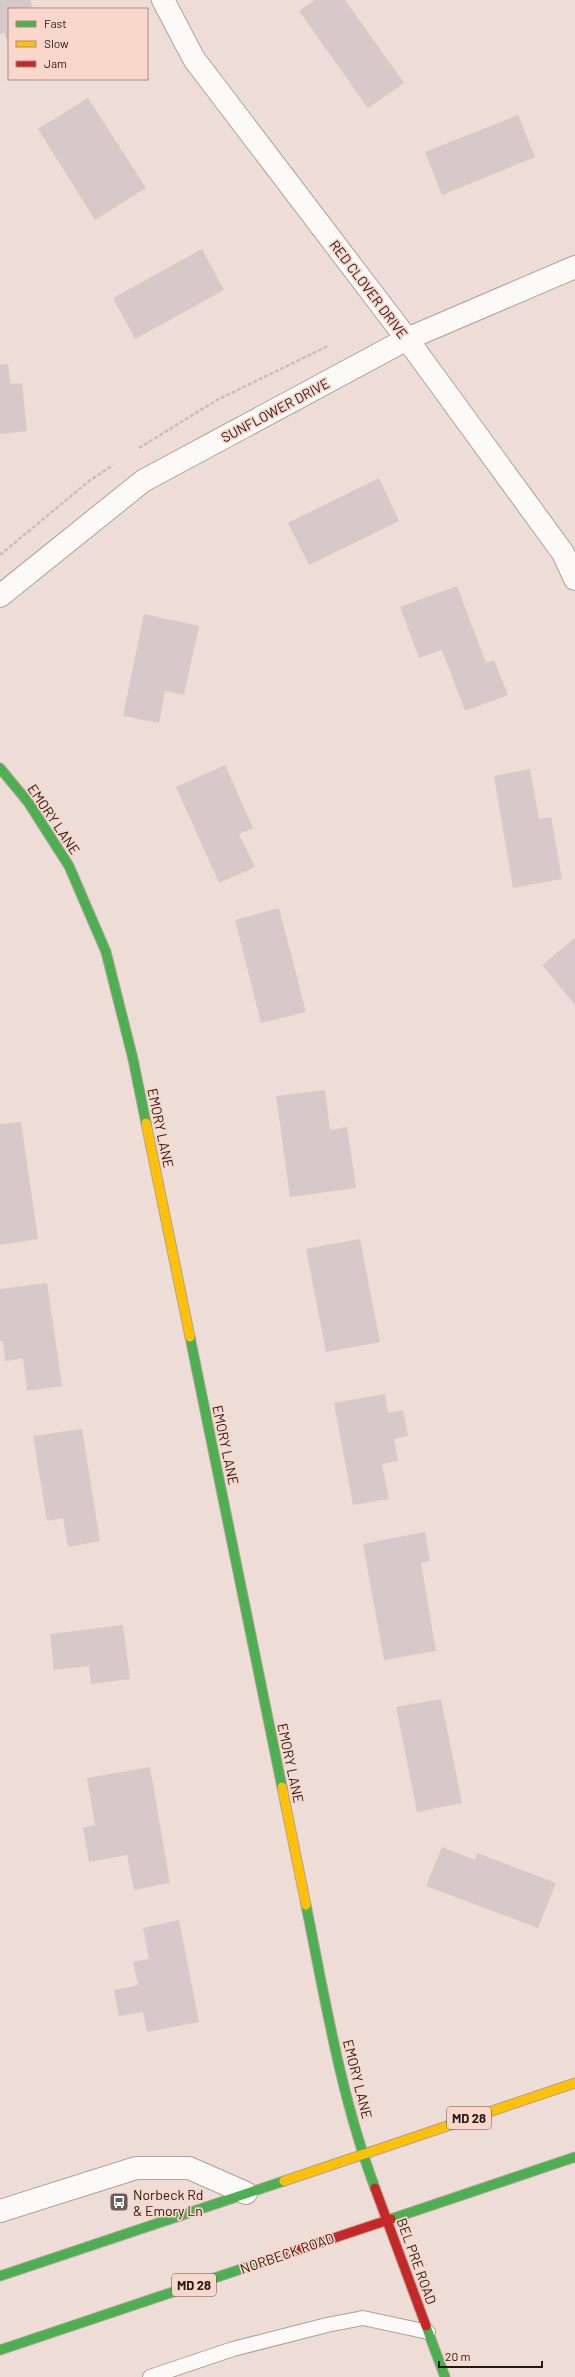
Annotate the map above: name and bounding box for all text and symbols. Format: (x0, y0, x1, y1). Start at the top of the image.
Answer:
legend (8, 8, 148, 80)
text: Fast (44, 16, 67, 30)
text: Slow (44, 36, 69, 50)
text: Jam (44, 56, 67, 70)
street label: RED CLOVER DRIVE (326, 236, 412, 342)
street label: SUNFLOWER DRIVE (218, 374, 332, 446)
street label: EMORY LANE (24, 781, 84, 857)
street label: EMORY LANE (144, 1087, 178, 1169)
street label: EMORY LANE (209, 1404, 243, 1486)
street label: EMORY LANE (274, 1722, 308, 1804)
street label: EMORY LANE (340, 2038, 376, 2120)
road number: MD 28 (447, 2107, 491, 2129)
place label: Norbeck Rd & Emory Ln (133, 2186, 203, 2219)
bus stop icon: Norbeck Rd & Emory Ln (108, 2191, 130, 2213)
street label: BEL PRE ROAD (394, 2216, 440, 2306)
street label: NORBECK ROAD (238, 2229, 336, 2277)
road number: MD 28 (172, 2274, 216, 2296)
scale bar (439, 2343, 542, 2369)
text: 20 m (445, 2349, 471, 2363)

